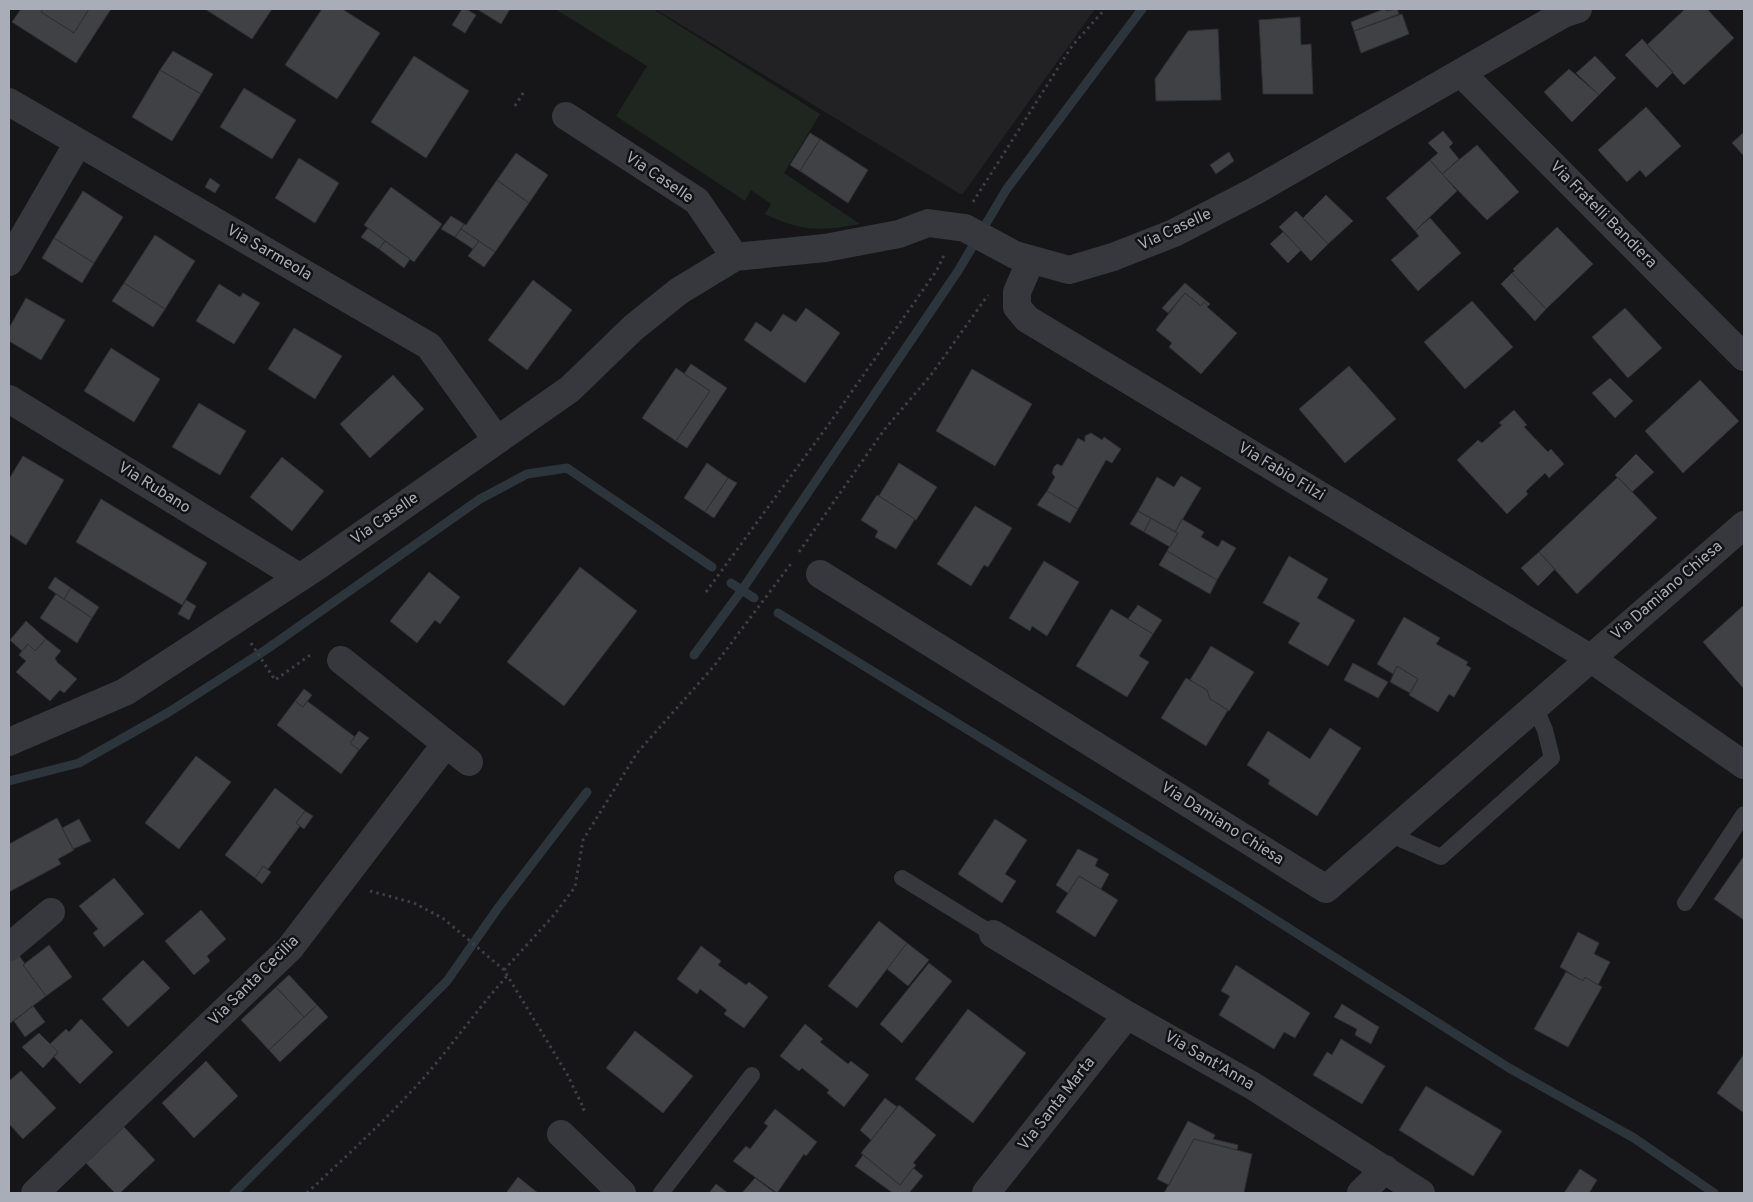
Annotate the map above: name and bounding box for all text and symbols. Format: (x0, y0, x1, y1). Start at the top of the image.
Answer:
street label: Via Caselle (621, 148, 697, 208)
street label: Via Fratelli Bandiera (1545, 157, 1661, 273)
street label: Via Caselle (1135, 204, 1215, 256)
street label: Via Sarmeola (223, 221, 315, 285)
street label: Via Fabio Filzi (1234, 438, 1328, 506)
street label: Via Rubano (114, 458, 194, 518)
street label: Via Caselle (347, 488, 423, 550)
street label: Via Damiano Chiesa (1607, 537, 1727, 645)
street label: Via Damiano Chiesa (1157, 778, 1287, 870)
street label: Via Santa Cecilia (205, 932, 303, 1030)
street label: Via Sant'Anna (1160, 1027, 1258, 1095)
street label: Via Santa Marta (1014, 1053, 1100, 1155)

